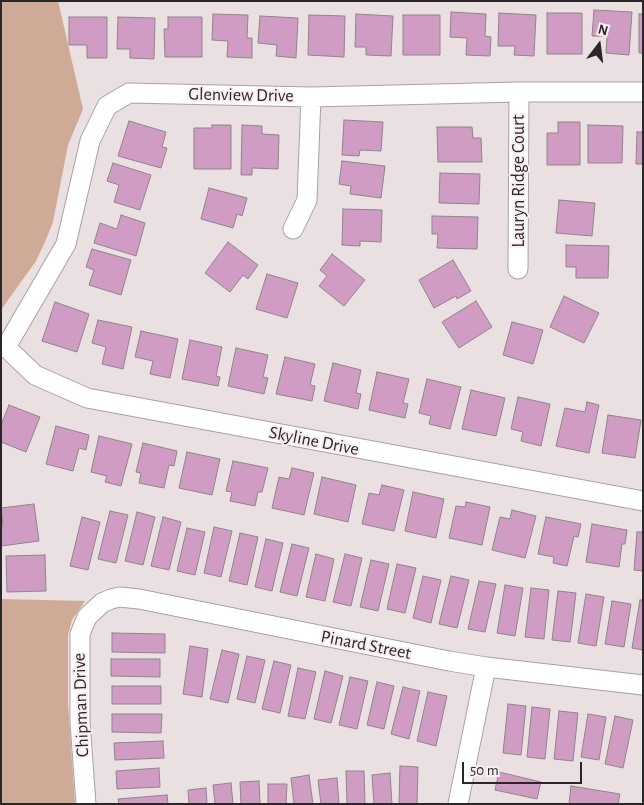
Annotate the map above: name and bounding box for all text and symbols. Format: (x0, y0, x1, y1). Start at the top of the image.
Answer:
north arrow (574, 20, 624, 70)
text: N (596, 22, 609, 39)
street label: Glenview Drive (188, 83, 294, 107)
street label: Lauryn Ridge Court (508, 115, 530, 247)
street label: Skyline Drive (267, 422, 361, 460)
street label: Pinard Street (319, 626, 413, 664)
street label: Chipman Drive (68, 653, 94, 757)
scale bar (464, 752, 584, 784)
text: 50 m (470, 763, 499, 778)

